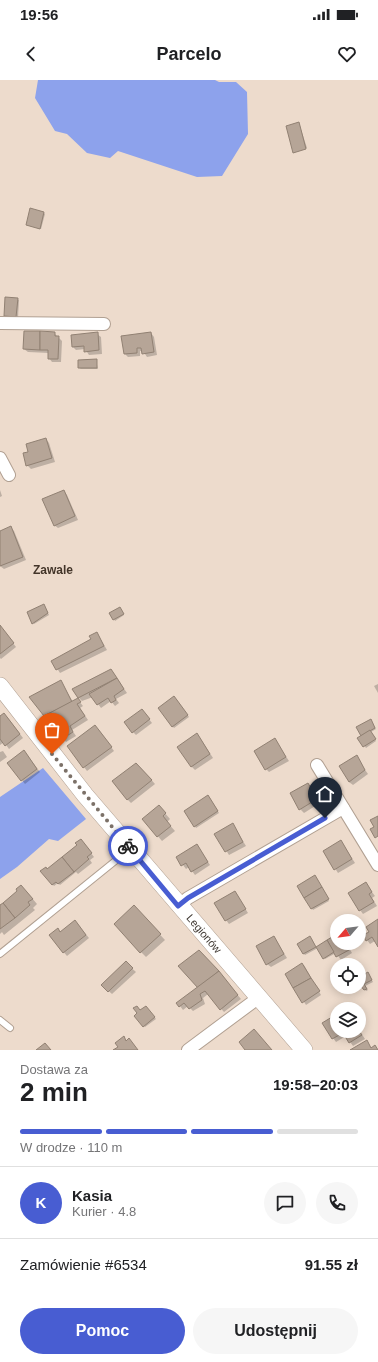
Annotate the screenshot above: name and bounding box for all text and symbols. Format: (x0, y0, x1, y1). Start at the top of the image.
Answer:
text: 19:56 (20, 6, 58, 23)
icon: back (20, 43, 42, 65)
icon: heart (336, 43, 358, 65)
text: Parcelo (156, 44, 222, 64)
district label: Zawale (33, 563, 73, 577)
pin (35, 713, 69, 754)
icon: bag (41, 719, 63, 741)
pin (308, 777, 342, 818)
icon: home (314, 783, 336, 805)
courier (108, 826, 148, 866)
icon: bike (117, 835, 139, 857)
street label: Legionów (184, 912, 224, 955)
north arrow (330, 914, 366, 950)
map controls (330, 914, 366, 1038)
button: locate (330, 958, 366, 994)
button: layers (330, 1002, 366, 1038)
text: Dostawa za (20, 1062, 88, 1077)
text: 19:58–20:03 (273, 1076, 358, 1093)
text: 2 min (20, 1077, 88, 1107)
text: W drodze · 110 m (20, 1140, 122, 1155)
button: chat (264, 1182, 306, 1224)
button: phone (316, 1182, 358, 1224)
text: Kasia (72, 1187, 112, 1204)
text: K (36, 1194, 46, 1211)
text: Kurier · 4.8 (72, 1204, 136, 1219)
text: Zamówienie #6534 (20, 1256, 147, 1273)
text: 91.55 zł (305, 1256, 358, 1273)
button: Pomoc (20, 1308, 185, 1354)
button: Udostępnij (193, 1308, 358, 1354)

